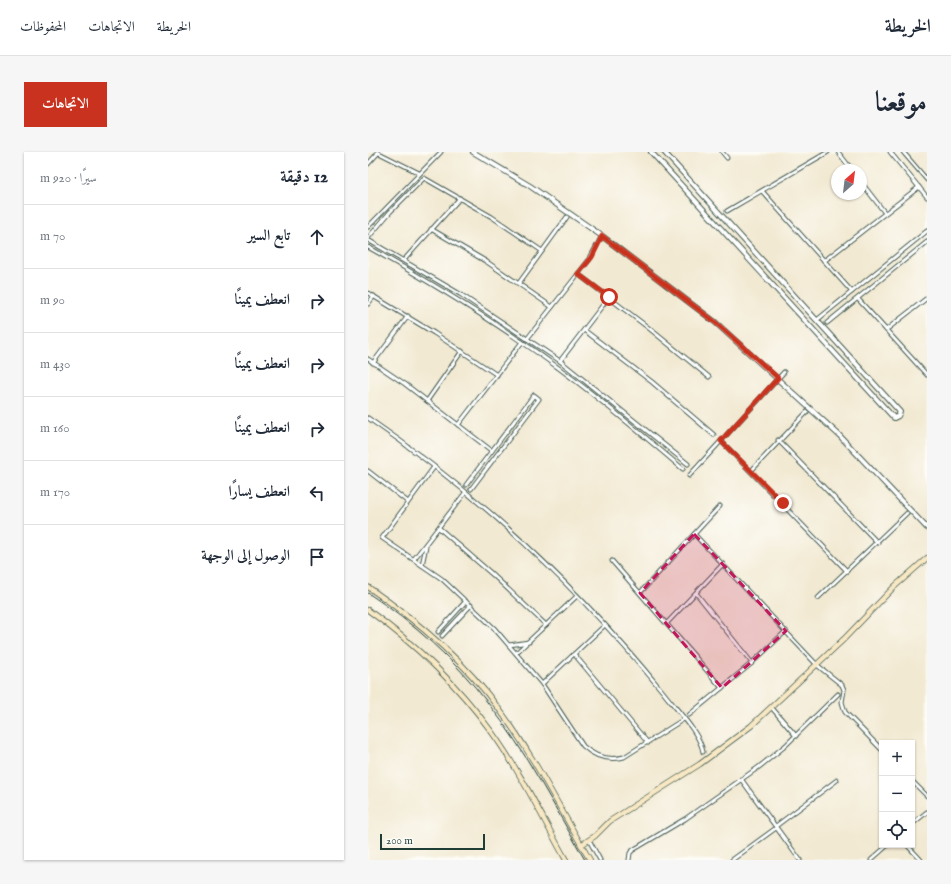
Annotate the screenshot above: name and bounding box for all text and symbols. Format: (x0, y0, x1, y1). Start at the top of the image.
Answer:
text: الخريطة (885, 15, 931, 39)
text: المحفوظات (20, 18, 66, 36)
text: الاتجاهات (88, 18, 135, 36)
text: الخريطة (157, 18, 191, 36)
button: الاتجاهات (24, 82, 107, 127)
text: موقعنا (875, 86, 927, 121)
north arrow (831, 164, 867, 200)
text: 12 دقيقة (280, 167, 328, 188)
text: سيرًا · 920 m (40, 170, 97, 187)
text: تابع السير (248, 226, 290, 245)
icon: ahead (306, 226, 328, 248)
text: 70 m (40, 228, 65, 245)
route start (600, 288, 618, 306)
text: انعطف يمينًا (234, 290, 290, 309)
icon: right (306, 290, 328, 312)
text: 90 m (40, 292, 65, 309)
text: انعطف يمينًا (234, 354, 290, 373)
icon: right (306, 354, 328, 376)
text: 430 m (40, 356, 71, 373)
text: انعطف يمينًا (234, 418, 290, 437)
icon: right (306, 418, 328, 440)
text: 160 m (40, 420, 70, 437)
text: انعطف يسارًا (228, 482, 290, 501)
icon: left (306, 482, 328, 504)
text: 170 m (40, 484, 70, 501)
route end (774, 494, 792, 512)
text: الوصول إلى الوجهة (201, 546, 290, 565)
icon: arrive (306, 546, 328, 568)
map controls (879, 740, 915, 848)
button: + (879, 740, 915, 776)
button: − (879, 776, 915, 812)
button: locate (879, 812, 915, 848)
scale bar (380, 832, 485, 851)
text: 200 m (386, 834, 413, 848)

